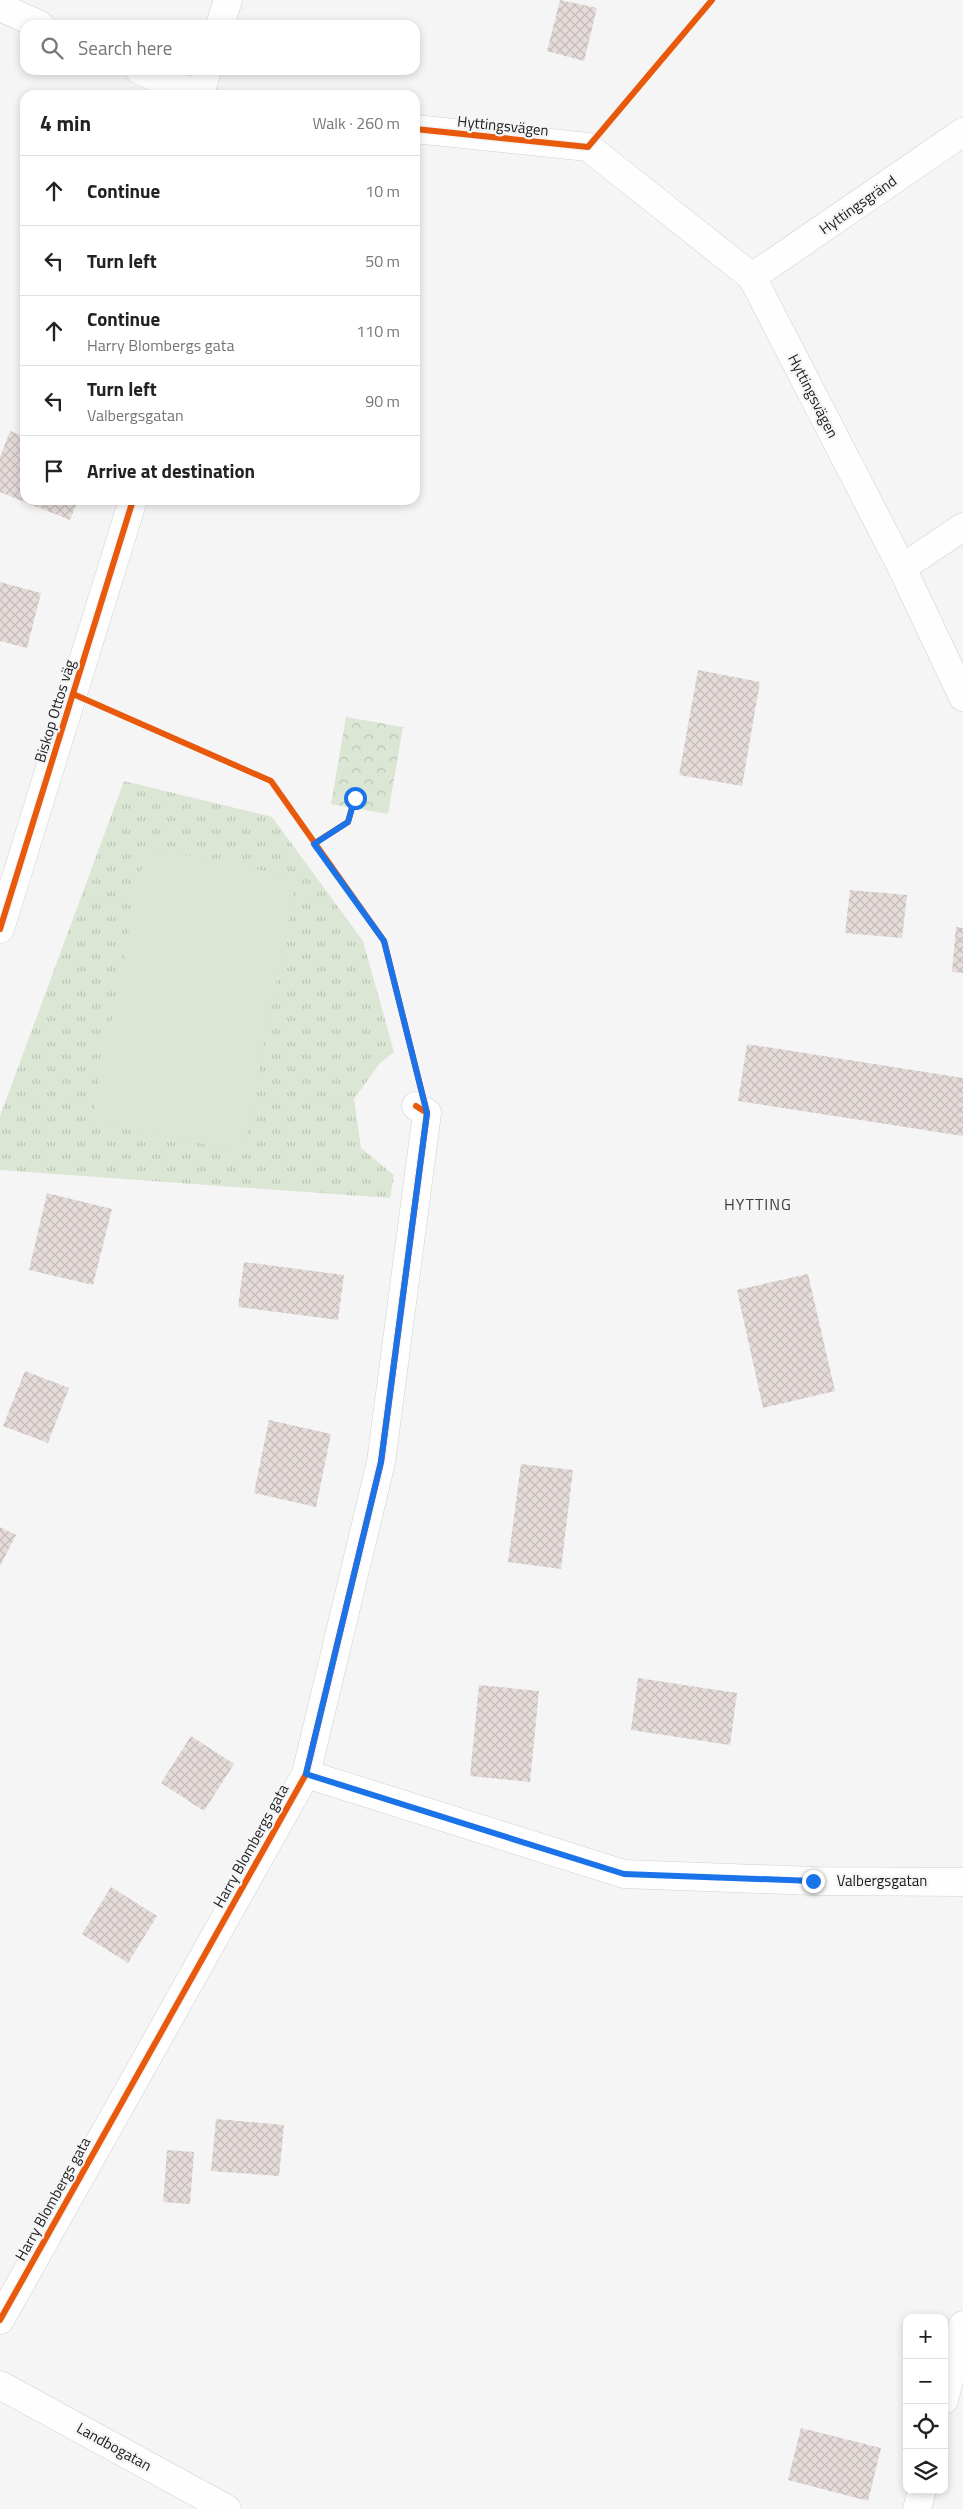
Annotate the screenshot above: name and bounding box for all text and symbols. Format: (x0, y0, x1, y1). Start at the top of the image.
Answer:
search box (20, 20, 420, 75)
text: Search here (78, 33, 172, 62)
icon: search (38, 34, 66, 62)
text: 4 min (40, 107, 91, 139)
street label: Hyttingsvägen (456, 109, 550, 142)
text: Walk · 260 m (312, 111, 400, 135)
street label: Hyttingsgränd (814, 169, 901, 240)
text: Continue (87, 176, 160, 205)
icon: ahead (40, 177, 68, 205)
text: 10 m (365, 179, 400, 203)
text: Turn left (87, 246, 157, 275)
icon: left (40, 247, 68, 275)
text: 50 m (365, 249, 400, 273)
text: Continue (87, 304, 160, 333)
icon: ahead (40, 317, 68, 345)
text: 110 m (356, 319, 400, 343)
text: Harry Blombergs gata (87, 333, 235, 357)
street label: Hyttingsvägen (782, 350, 845, 442)
text: Turn left (87, 374, 157, 403)
icon: left (40, 387, 68, 415)
text: 90 m (365, 389, 400, 413)
text: Valbergsgatan (87, 403, 184, 427)
text: Arrive at destination (87, 456, 255, 485)
icon: arrive (40, 457, 68, 485)
street label: Biskop Ottos väg (28, 656, 81, 765)
route start (344, 787, 367, 810)
district label: HYTTING (724, 1192, 792, 1216)
street label: Harry Blombergs gata (207, 1779, 294, 1912)
street label: Valbergsgatan (837, 1869, 927, 1892)
route end (802, 1870, 825, 1893)
street label: Harry Blombergs gata (9, 2132, 96, 2265)
map controls (903, 2314, 948, 2494)
button: + (903, 2314, 948, 2359)
button: − (903, 2359, 948, 2404)
button: locate (903, 2404, 948, 2449)
street label: Landbogatan (73, 2416, 156, 2477)
button: layers (903, 2449, 948, 2494)

